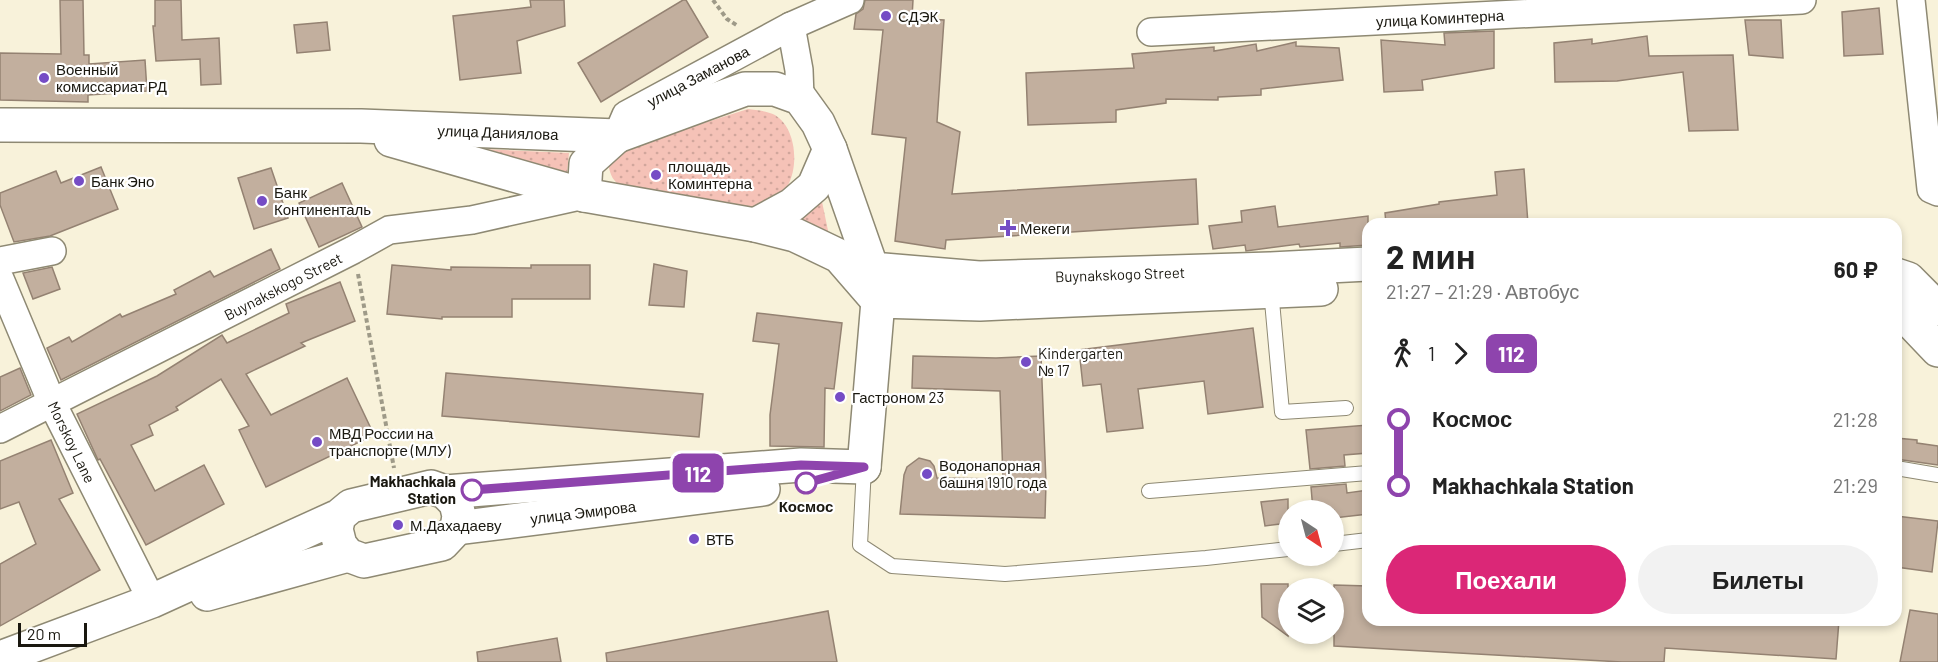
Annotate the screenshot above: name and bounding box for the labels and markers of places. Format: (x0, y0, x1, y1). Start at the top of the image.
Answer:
place label: СДЭК (898, 7, 938, 25)
marker: СДЭК (879, 9, 893, 23)
place label: Военный комиссариат РД (56, 60, 167, 95)
marker: Военный комиссариат РД (37, 71, 51, 85)
place label: площадь Коминтерна (668, 157, 753, 192)
marker: площадь Коминтерна (649, 168, 663, 182)
place label: Банк Эно (91, 172, 154, 190)
marker: Банк Эно (72, 174, 86, 188)
place label: Банк Континенталь (274, 183, 371, 218)
marker: Банк Континенталь (255, 194, 269, 208)
place label: Мекеги (1020, 219, 1070, 237)
marker: Мекеги (1001, 221, 1015, 235)
place label: Kindergarten № 17 (1038, 344, 1123, 379)
marker: Kindergarten № 17 (1019, 355, 1033, 369)
place label: Гастроном 23 (852, 388, 944, 406)
marker: Гастроном 23 (833, 390, 847, 404)
place label: МВД России на транспорте (МЛУ) (329, 424, 451, 459)
marker: МВД России на транспорте (МЛУ) (310, 435, 324, 449)
place label: Водонапорная башня 1910 года (939, 456, 1047, 491)
marker: Водонапорная башня 1910 года (920, 467, 934, 481)
place label: Makhachkala Station (370, 472, 456, 507)
marker: Космос (795, 472, 817, 494)
marker: Makhachkala Station (461, 479, 483, 501)
place label: Космос (779, 497, 833, 515)
place label: М.Дахадаеву (410, 516, 502, 534)
marker: М.Дахадаеву (391, 518, 405, 532)
place label: ВТБ (706, 530, 734, 548)
marker: ВТБ (687, 532, 701, 546)

